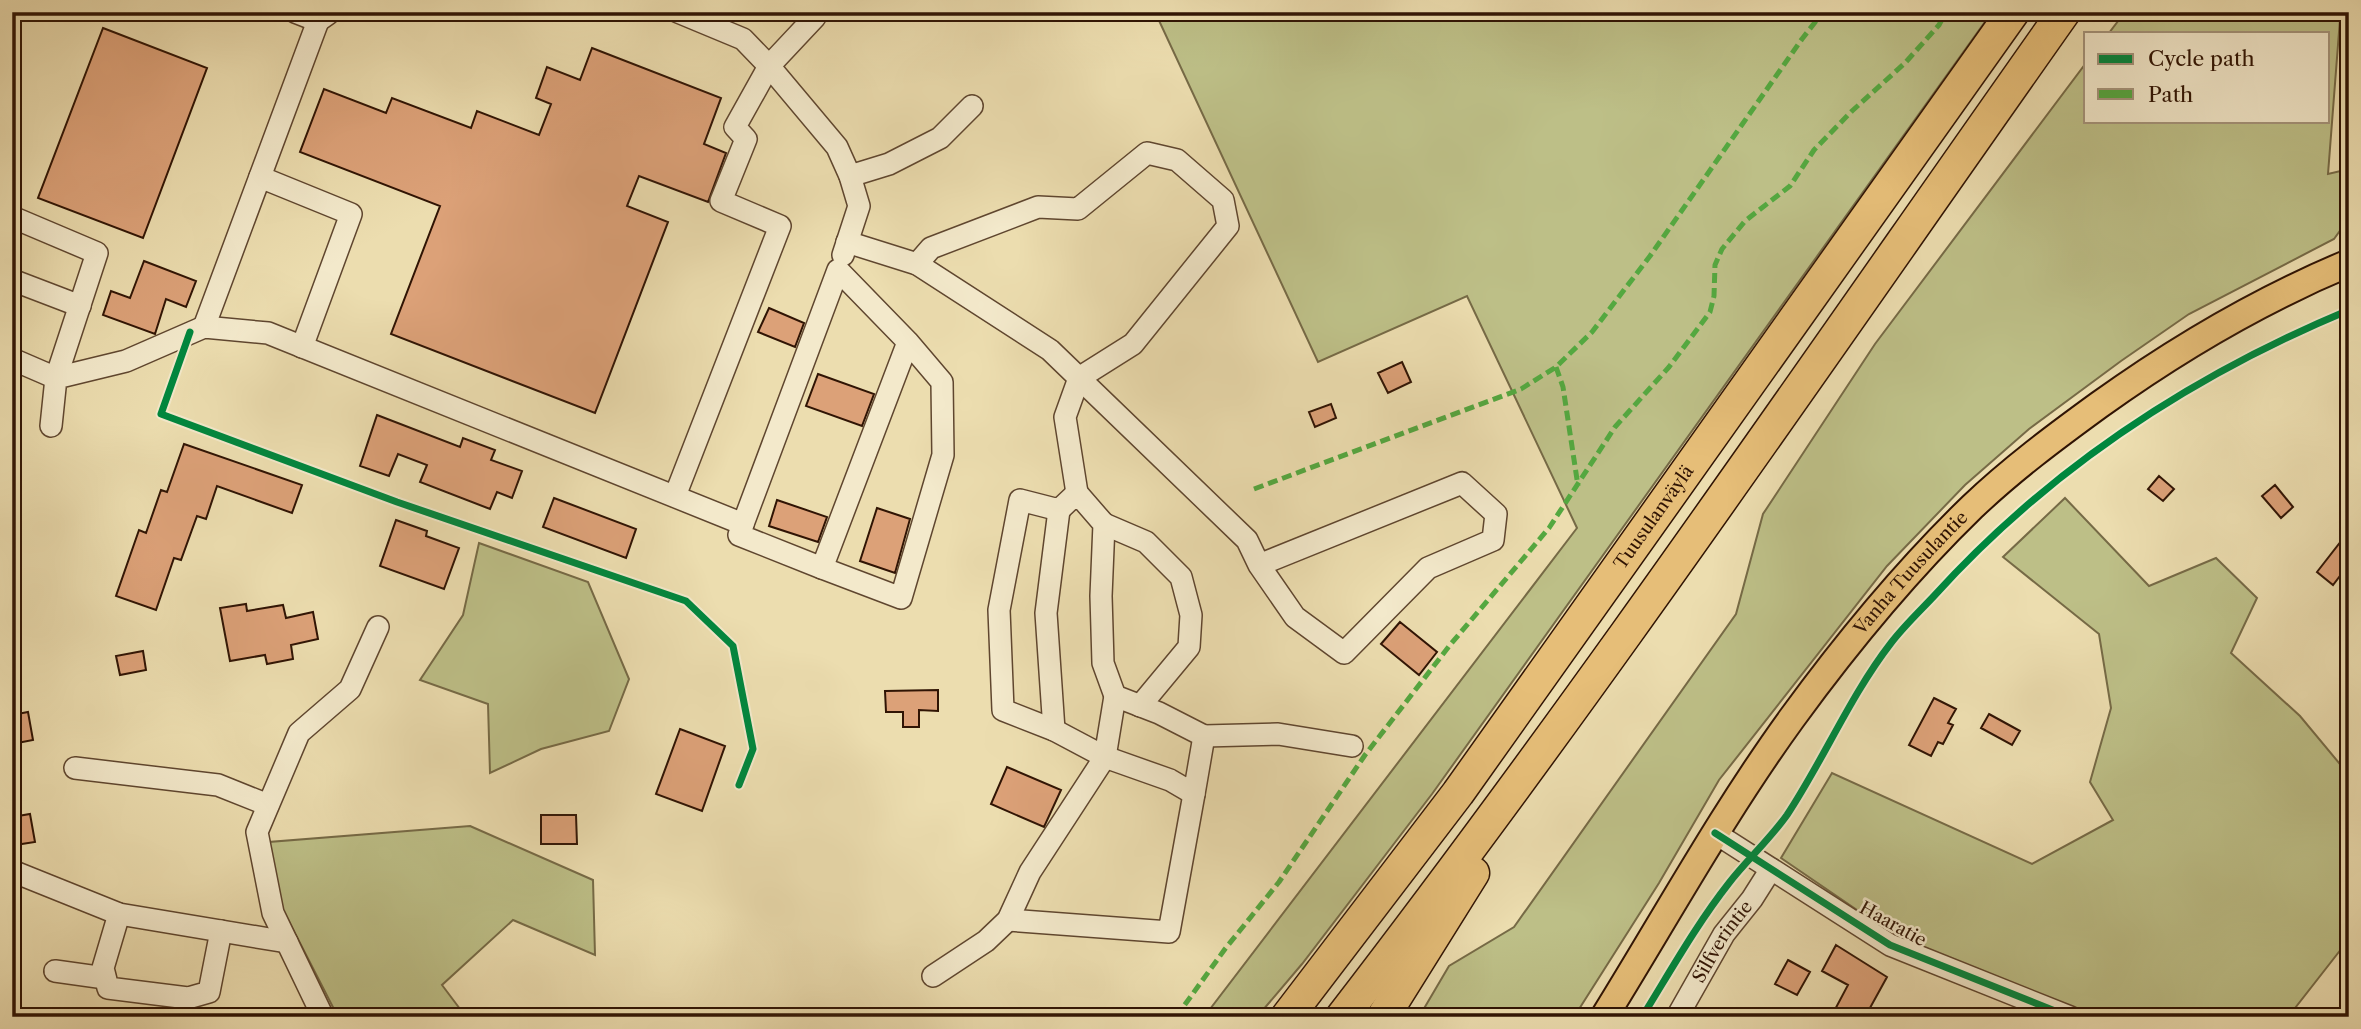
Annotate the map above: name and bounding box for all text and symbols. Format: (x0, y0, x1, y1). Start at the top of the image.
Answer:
legend (2084, 32, 2330, 122)
text: Cycle path (2148, 46, 2255, 71)
text: Path (2148, 82, 2193, 107)
street label: Tuusulanväylä (1609, 461, 1699, 574)
street label: Vanha Tuusulantie (1849, 506, 1972, 640)
street label: Silfverintie (1688, 896, 1757, 987)
street label: Haaratie (1856, 897, 1930, 951)

